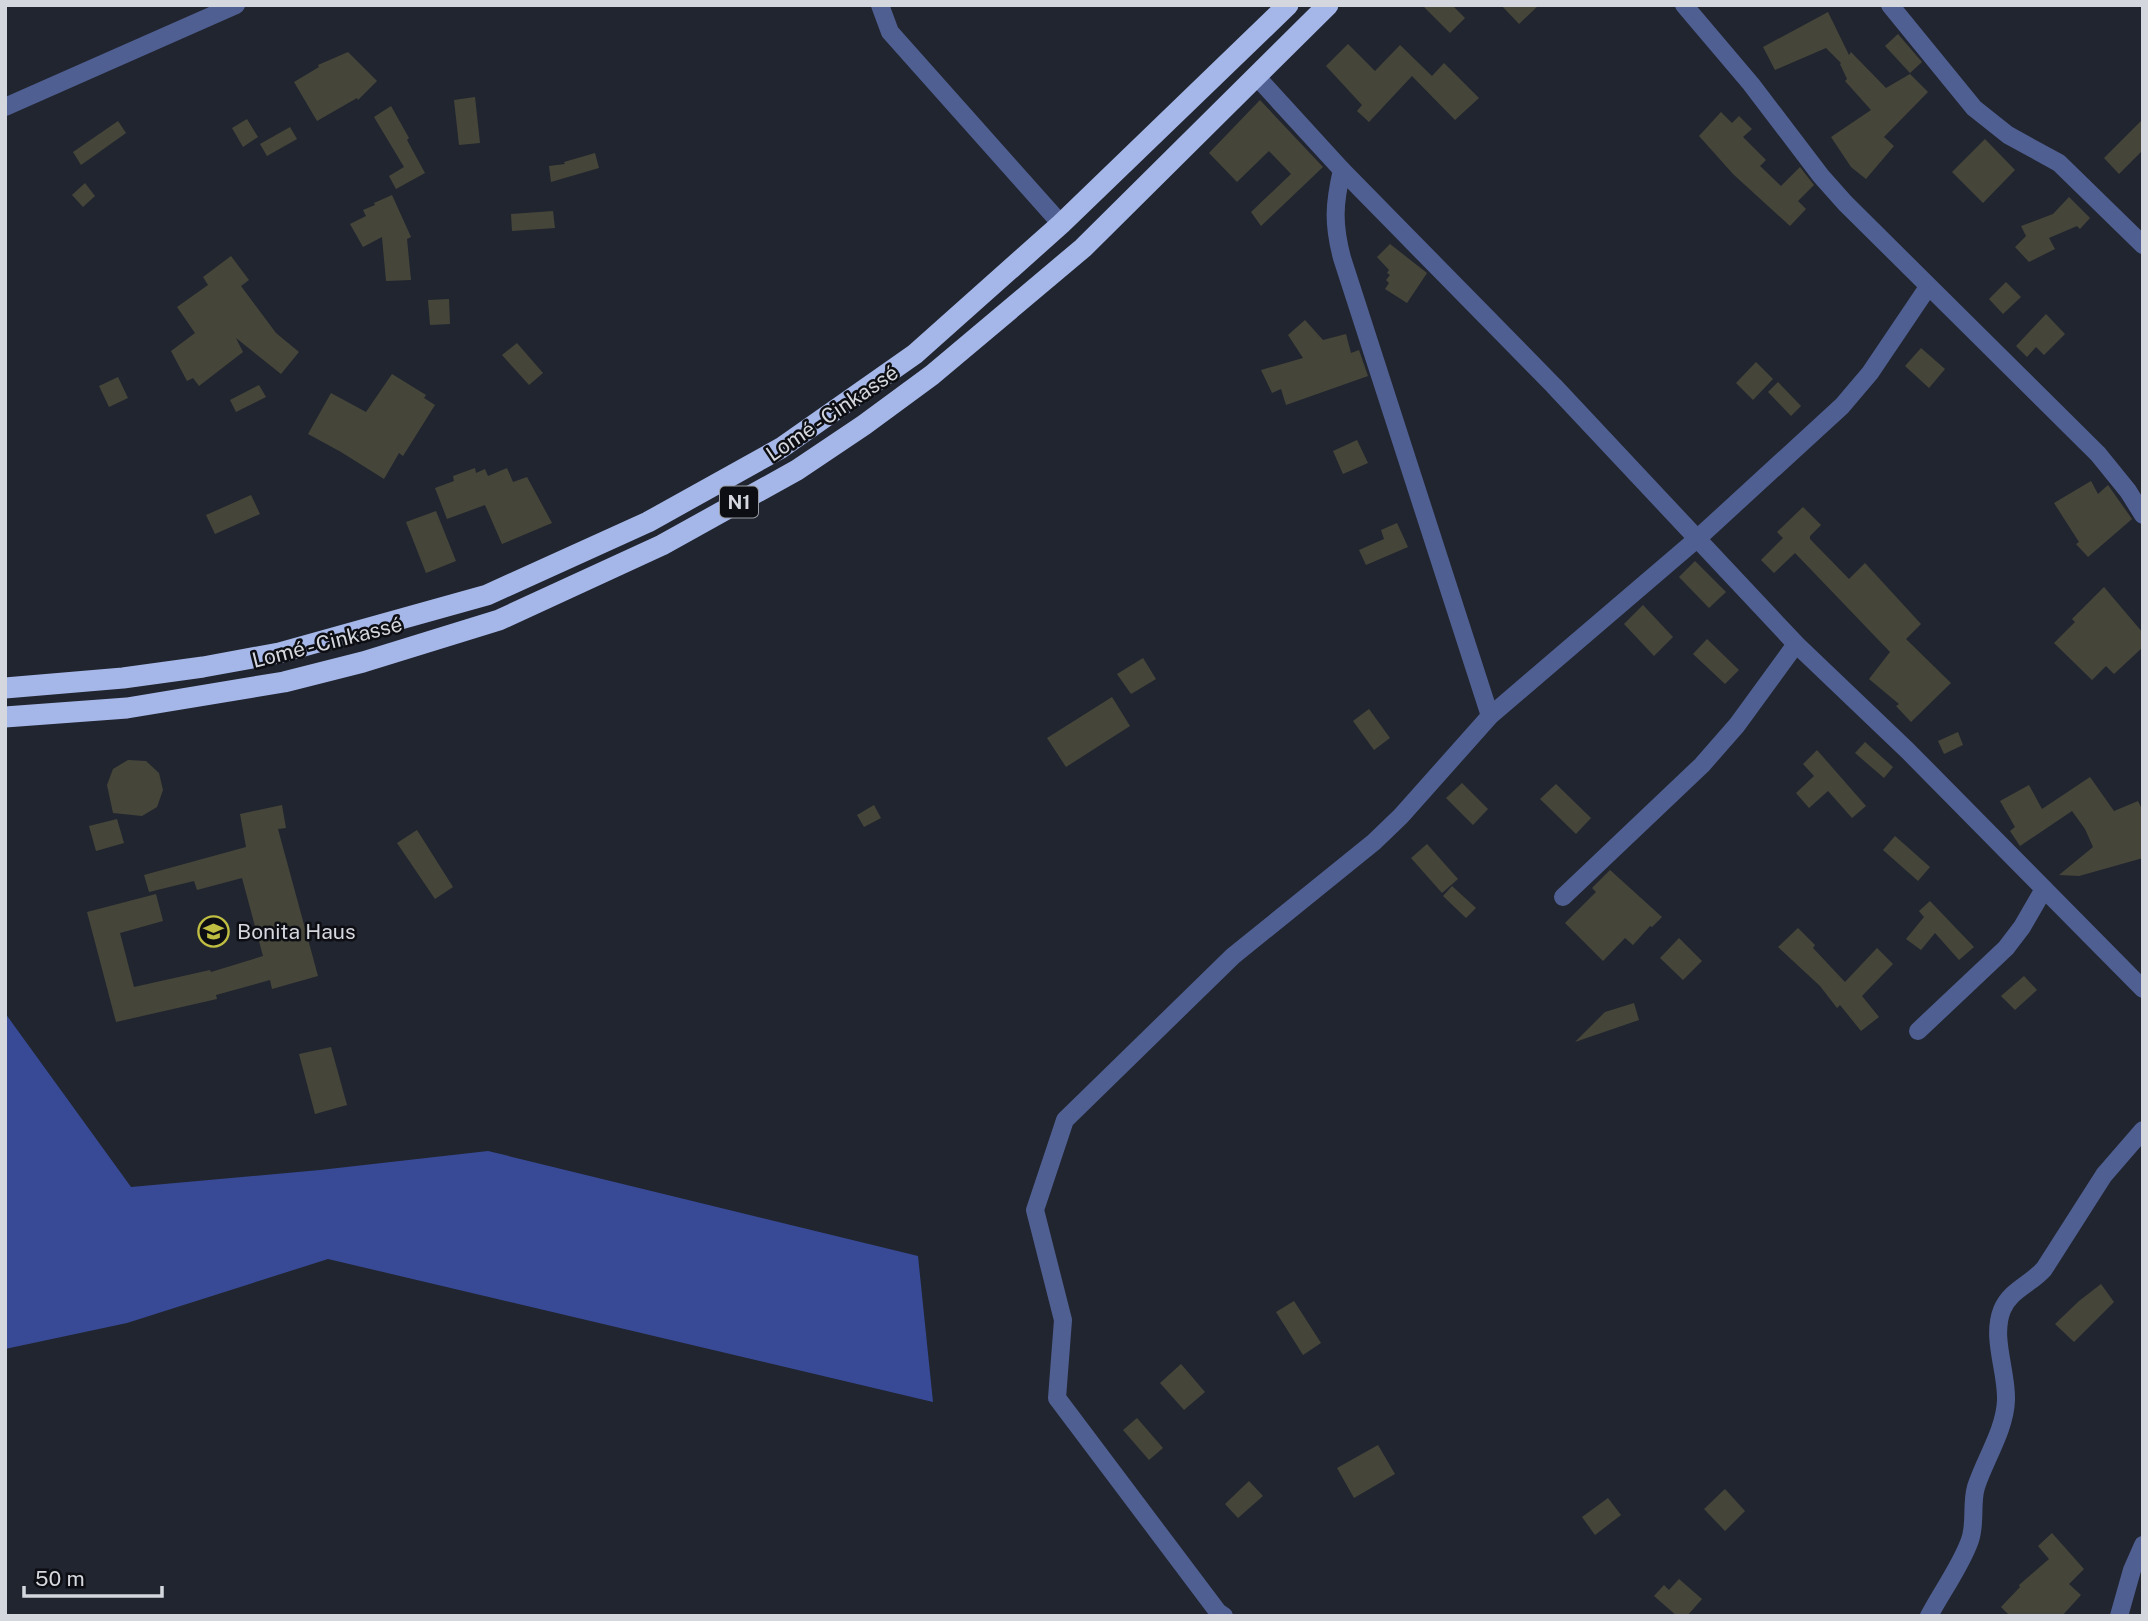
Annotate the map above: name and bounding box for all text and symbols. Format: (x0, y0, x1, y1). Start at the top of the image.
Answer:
street label: Lomé - Cinkassé (761, 360, 903, 466)
road number: N1 (720, 486, 758, 517)
street label: Lomé - Cinkassé (249, 611, 405, 673)
school or university icon: Bonita Haus (197, 914, 231, 948)
place label: Bonita Haus (237, 919, 356, 944)
scale bar (24, 1554, 163, 1598)
text: 50 m (35, 1566, 85, 1591)

